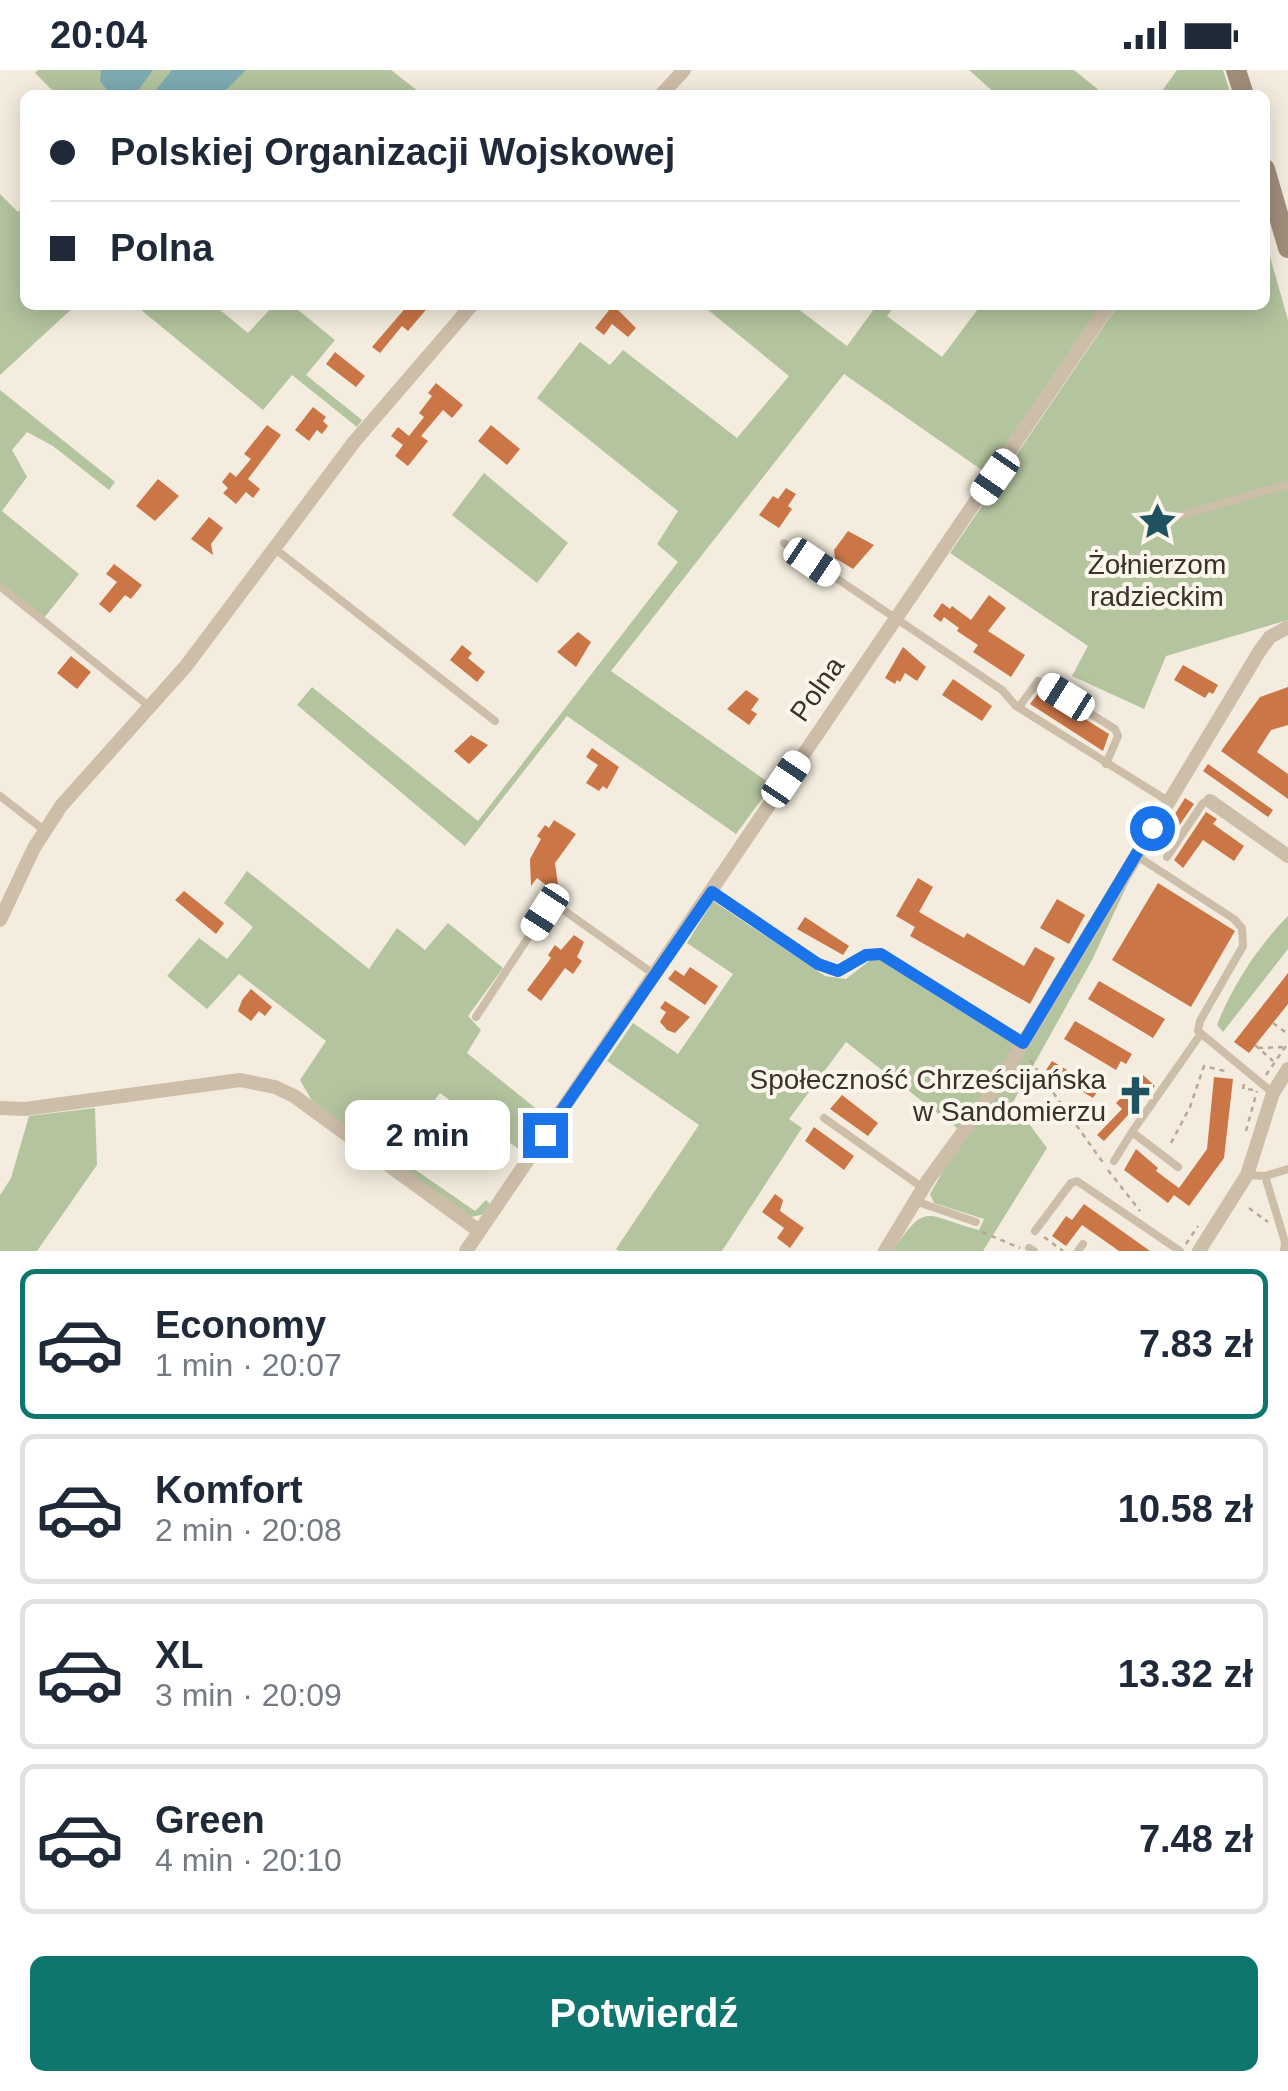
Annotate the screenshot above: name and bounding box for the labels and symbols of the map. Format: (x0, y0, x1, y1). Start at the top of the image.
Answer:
car (966, 444, 1024, 510)
place icon: Żołnierzom radzieckim (1136, 500, 1178, 542)
car (779, 533, 845, 591)
place label: Żołnierzom radzieckim (1088, 549, 1226, 612)
street label: Polna (784, 650, 850, 727)
car (1033, 668, 1099, 726)
car (757, 746, 815, 812)
route start (1130, 806, 1175, 851)
car (516, 879, 574, 945)
place label: Społeczność Chrześcijańska w Sandomierzu (750, 1064, 1106, 1127)
church icon: Społeczność Chrześcijańska w Sandomierzu (1115, 1074, 1157, 1116)
callout: 2 min (345, 1100, 510, 1170)
route end (523, 1113, 568, 1158)

